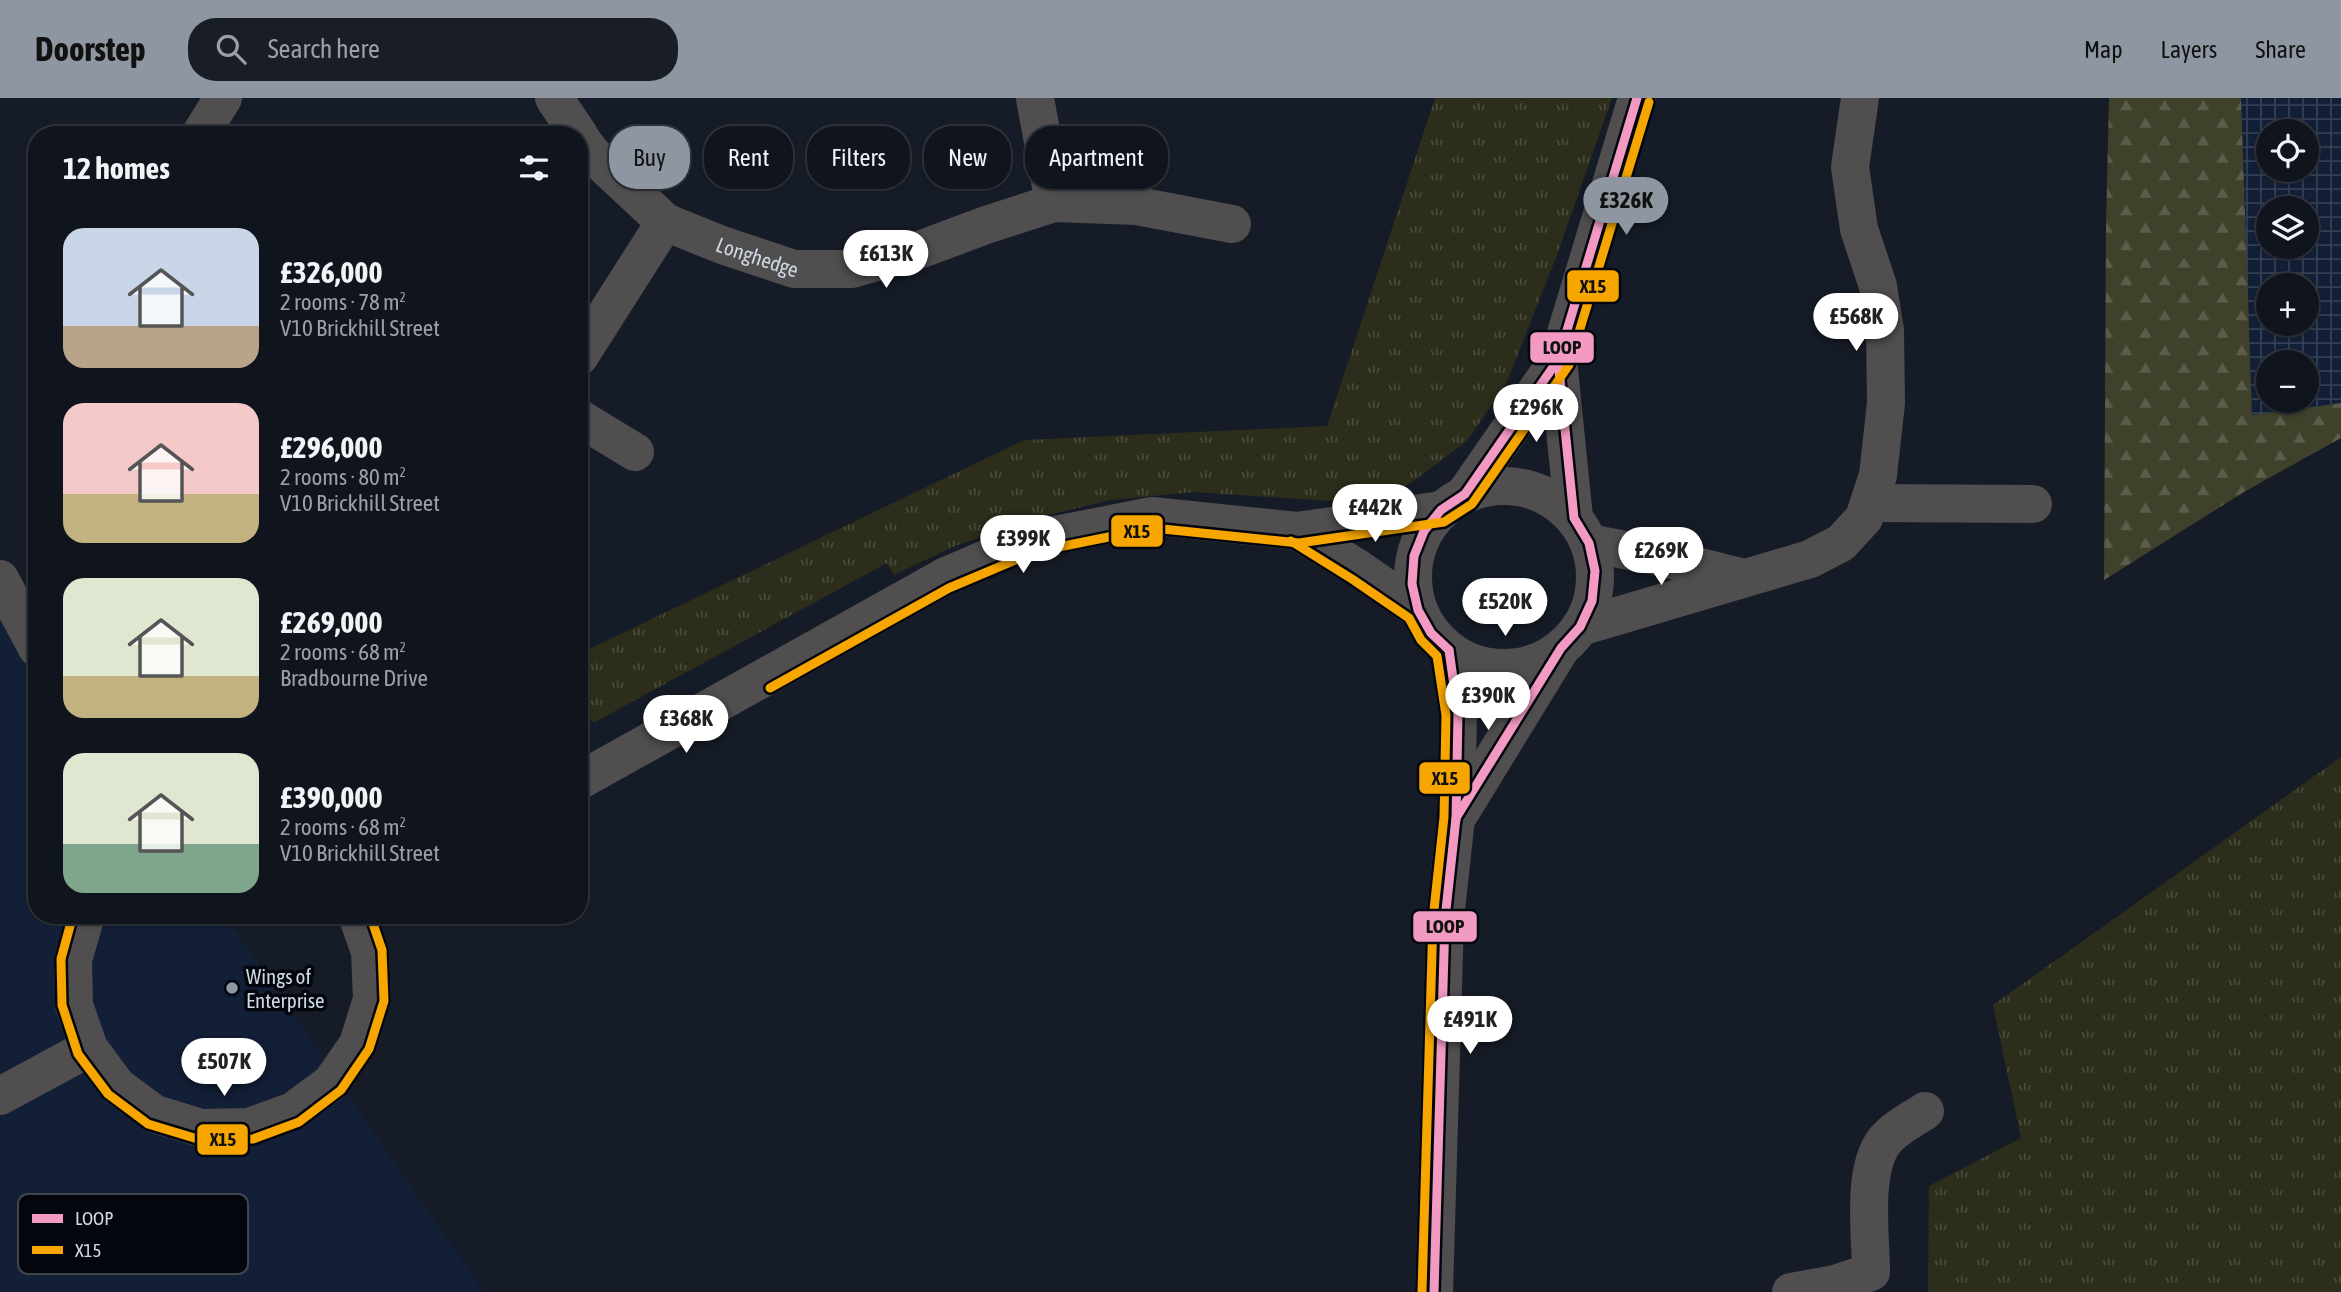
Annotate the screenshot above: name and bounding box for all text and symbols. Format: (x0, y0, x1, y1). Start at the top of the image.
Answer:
search box (188, 18, 678, 81)
text: Doorstep (35, 30, 146, 68)
icon: search (212, 30, 250, 68)
text: Search here (268, 34, 380, 64)
text: Map (2084, 36, 2123, 63)
text: Layers (2161, 36, 2217, 63)
text: Share (2255, 36, 2306, 63)
map controls (2256, 119, 2319, 413)
button: locate (2256, 119, 2319, 182)
chip: Buy (609, 126, 690, 189)
chip: Rent (704, 126, 793, 189)
chip: Filters (807, 126, 910, 189)
chip: New (924, 126, 1011, 189)
chip: Apartment (1025, 126, 1168, 189)
icon: filters (515, 149, 553, 187)
text: 12 homes (63, 151, 170, 185)
pin: £326K (1577, 178, 1675, 237)
text: £326K (1599, 187, 1653, 213)
button: layers (2256, 196, 2319, 259)
pin: £613K (837, 230, 935, 290)
street label: Longhedge (713, 232, 802, 282)
text: £613K (859, 240, 913, 266)
text: £326,000 (280, 255, 383, 289)
icon: home (119, 256, 203, 340)
line badge: X15 (1566, 269, 1620, 303)
button: + (2256, 273, 2319, 336)
text: X15 (1579, 275, 1606, 297)
text: 2 rooms · 78 m² (280, 289, 406, 315)
pin: £568K (1807, 294, 1905, 353)
text: £568K (1829, 303, 1883, 329)
text: V10 Brickhill Street (280, 315, 440, 341)
line badge: LOOP (1529, 331, 1595, 364)
text: LOOP (1543, 336, 1582, 358)
button: − (2256, 350, 2319, 413)
pin: £296K (1487, 384, 1585, 444)
text: £296K (1509, 394, 1563, 420)
text: £296,000 (280, 430, 383, 464)
icon: home (119, 431, 203, 515)
text: 2 rooms · 80 m² (280, 464, 406, 490)
pin: £442K (1326, 484, 1424, 544)
text: V10 Brickhill Street (280, 490, 440, 516)
text: £442K (1348, 494, 1402, 520)
line badge: X15 (1110, 514, 1164, 548)
pin: £399K (974, 516, 1072, 575)
text: X15 (1123, 520, 1150, 542)
text: £399K (996, 525, 1050, 551)
pin: £269K (1612, 528, 1710, 587)
text: £269K (1634, 537, 1688, 563)
pin: £520K (1456, 578, 1554, 638)
text: £520K (1478, 588, 1532, 614)
text: £269,000 (280, 605, 383, 639)
icon: home (119, 606, 203, 690)
text: 2 rooms · 68 m² (280, 639, 406, 665)
text: Bradbourne Drive (280, 665, 428, 691)
pin: £390K (1439, 672, 1537, 732)
text: £390K (1461, 682, 1515, 708)
pin: £368K (637, 696, 735, 755)
text: £368K (659, 705, 713, 731)
line badge: X15 (1418, 761, 1471, 795)
text: X15 (1431, 767, 1458, 789)
text: £390,000 (280, 780, 383, 814)
icon: home (119, 781, 203, 865)
text: 2 rooms · 68 m² (280, 814, 406, 840)
text: V10 Brickhill Street (280, 840, 440, 866)
line badge: LOOP (1412, 910, 1478, 943)
text: LOOP (1426, 915, 1465, 937)
place label: Wings of Enterprise (246, 964, 325, 1012)
marker: Wings of Enterprise (224, 980, 240, 996)
pin: £491K (1421, 996, 1519, 1056)
text: £491K (1443, 1006, 1497, 1032)
pin: £507K (175, 1038, 273, 1098)
text: £507K (197, 1048, 251, 1074)
line badge: X15 (196, 1123, 249, 1156)
text: X15 (209, 1128, 236, 1150)
legend (18, 1194, 248, 1274)
text: LOOP (75, 1207, 113, 1229)
text: X15 (75, 1239, 101, 1261)

